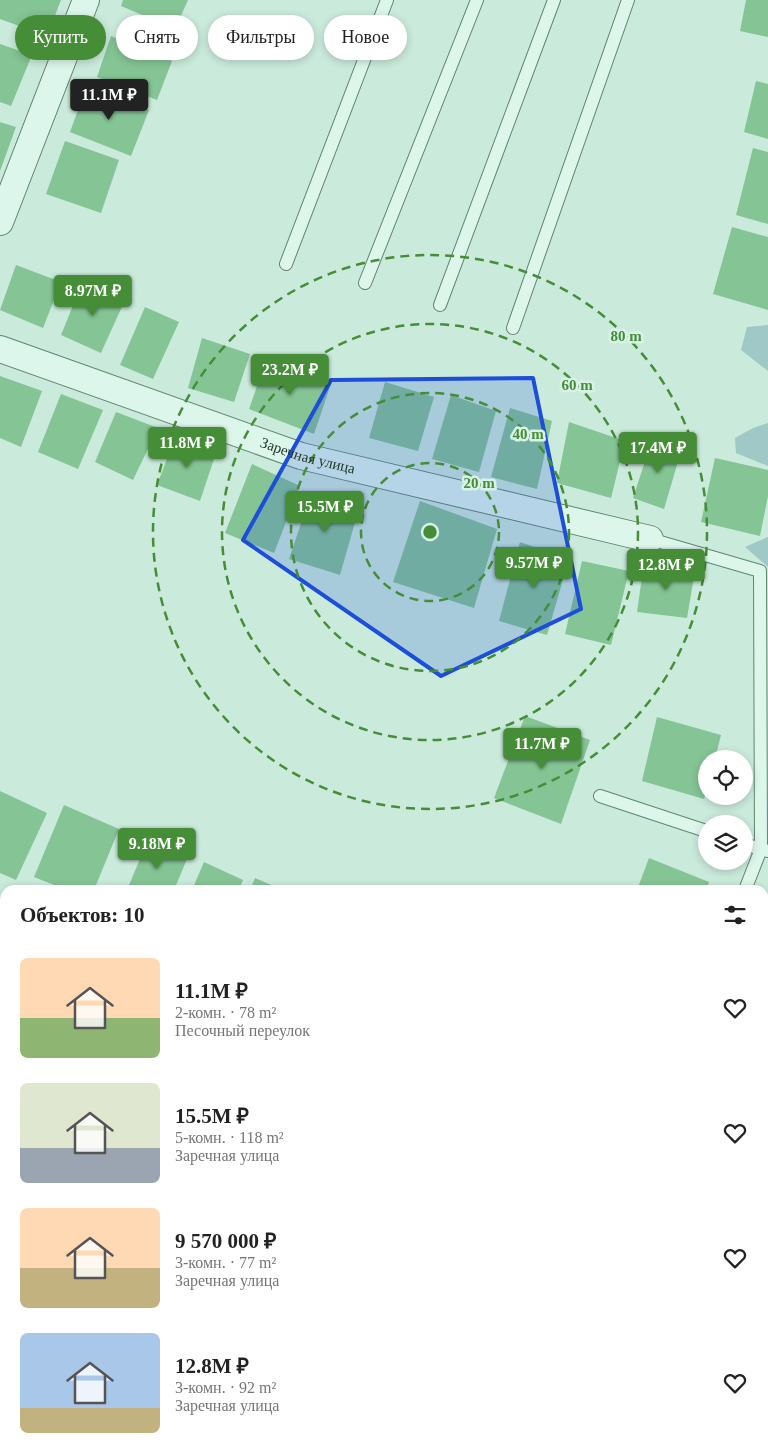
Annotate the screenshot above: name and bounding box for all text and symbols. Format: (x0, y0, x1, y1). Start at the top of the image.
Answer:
chip: Купить (15, 15, 106, 60)
chip: Снять (116, 15, 198, 60)
chip: Фильтры (208, 15, 314, 60)
chip: Новое (324, 15, 407, 60)
pin: 11.1M ₽ (63, 78, 155, 121)
text: 11.1M ₽ (81, 86, 137, 103)
pin: 8.97M ₽ (47, 274, 139, 317)
text: 8.97M ₽ (65, 282, 121, 299)
text: 80 m (610, 328, 642, 344)
pin: 23.2M ₽ (244, 354, 336, 396)
text: 23.2M ₽ (262, 361, 318, 378)
text: 60 m (561, 377, 593, 393)
pin: 11.8M ₽ (141, 426, 233, 469)
text: 40 m (512, 426, 544, 442)
pin: 17.4M ₽ (612, 432, 704, 474)
text: 11.8M ₽ (159, 434, 215, 451)
street label: Заречная улица (258, 434, 357, 477)
text: 17.4M ₽ (630, 439, 686, 456)
text: 20 m (463, 475, 495, 491)
pin: 15.5M ₽ (279, 490, 371, 533)
text: 15.5M ₽ (297, 498, 353, 515)
centre of rings (421, 523, 439, 541)
pin: 9.57M ₽ (488, 546, 580, 589)
pin: 12.8M ₽ (620, 548, 712, 591)
text: 9.57M ₽ (506, 554, 562, 571)
text: 12.8M ₽ (638, 556, 694, 573)
pin: 11.7M ₽ (496, 728, 588, 770)
text: 11.7M ₽ (514, 735, 570, 752)
map controls (698, 750, 753, 870)
button: locate (698, 750, 753, 805)
button: layers (698, 815, 753, 870)
pin: 9.18M ₽ (111, 828, 203, 870)
text: 9.18M ₽ (129, 835, 185, 852)
icon: filters (721, 901, 749, 929)
text: Объектов: 10 (20, 903, 145, 927)
icon: home (60, 978, 120, 1038)
text: 11.1M ₽ (175, 979, 248, 1003)
icon: heart (721, 994, 749, 1022)
text: 2-комн. · 78 m² (175, 1004, 276, 1021)
text: Песочный переулок (175, 1022, 310, 1039)
icon: home (60, 1103, 120, 1163)
text: 15.5M ₽ (175, 1104, 249, 1128)
icon: heart (721, 1119, 749, 1147)
text: 5-комн. · 118 m² (175, 1129, 284, 1146)
text: Заречная улица (175, 1147, 279, 1164)
icon: home (60, 1228, 120, 1288)
text: 9 570 000 ₽ (175, 1229, 276, 1253)
icon: heart (721, 1244, 749, 1272)
text: 3-комн. · 77 m² (175, 1254, 276, 1271)
text: Заречная улица (175, 1272, 279, 1289)
icon: home (60, 1353, 120, 1413)
text: 12.8M ₽ (175, 1354, 249, 1378)
icon: heart (721, 1369, 749, 1397)
text: 3-комн. · 92 m² (175, 1379, 276, 1396)
text: Заречная улица (175, 1397, 279, 1414)

